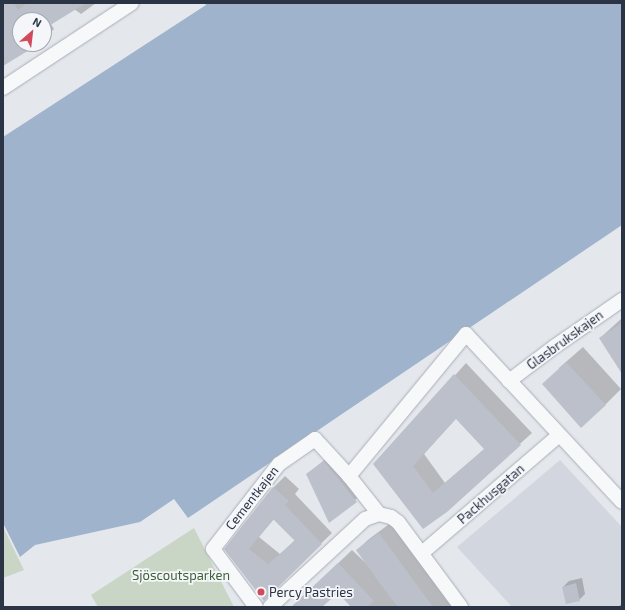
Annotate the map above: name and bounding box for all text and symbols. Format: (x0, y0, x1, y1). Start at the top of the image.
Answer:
north arrow (12, 12, 52, 52)
text: N (31, 14, 44, 29)
street label: Glasbrukskajen (524, 307, 606, 373)
street label: Packhusgatan (454, 461, 528, 527)
street label: Cementkajen (222, 463, 282, 533)
park label: Sjöscoutsparken (132, 567, 230, 583)
place label: Percy Pastries (269, 584, 353, 600)
marker: Percy Pastries (256, 587, 266, 597)

